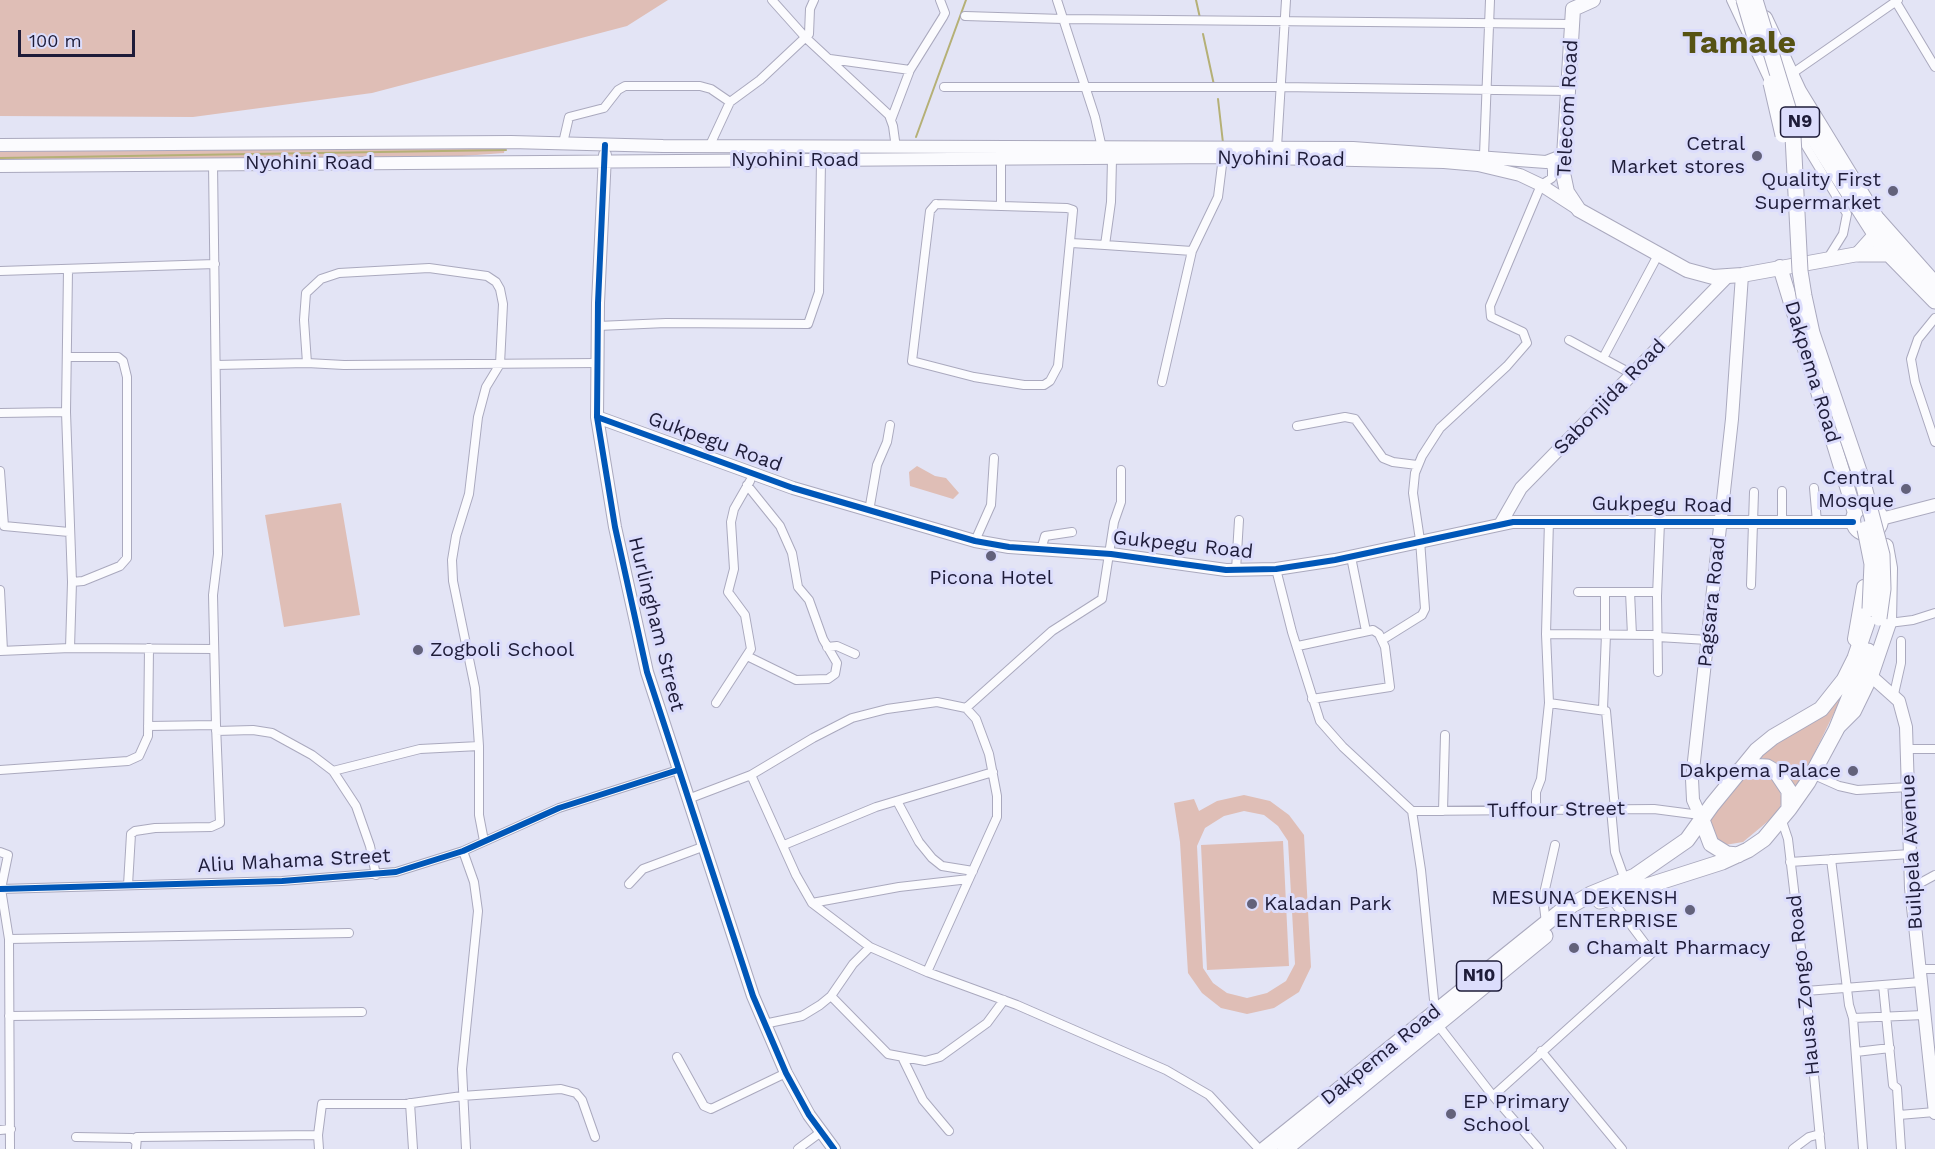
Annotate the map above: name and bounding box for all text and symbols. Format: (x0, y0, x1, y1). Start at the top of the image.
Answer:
scale bar (21, 18, 138, 56)
district label: Tamale (1682, 25, 1796, 63)
text: 100 m (29, 30, 82, 51)
street label: Telecom Road (1552, 39, 1584, 177)
road number: N9 (1780, 107, 1820, 137)
place label: Cetral Market stores (1610, 132, 1745, 179)
street label: Nyohini Road (1217, 146, 1345, 172)
street label: Nyohini Road (731, 148, 859, 172)
marker: Cetral Market stores (1750, 149, 1764, 163)
street label: Nyohini Road (245, 151, 373, 175)
place label: Quality First Supermarket (1755, 168, 1881, 215)
marker: Quality First Supermarket (1886, 184, 1900, 198)
street label: Dakpema Road (1779, 298, 1845, 446)
street label: Sabonjida Road (1549, 334, 1671, 460)
street label: Gukpegu Road (645, 407, 785, 477)
place label: Central Mosque (1818, 466, 1894, 513)
marker: Central Mosque (1899, 482, 1913, 496)
street label: Gukpegu Road (1591, 492, 1733, 518)
street label: Gukpegu Road (1112, 526, 1254, 564)
street label: Hurlingham Street (623, 534, 689, 714)
street label: Pagsara Road (1693, 536, 1731, 668)
marker: Picona Hotel (984, 549, 998, 563)
place label: Picona Hotel (929, 566, 1053, 590)
place label: Zogboli School (430, 638, 574, 662)
marker: Zogboli School (411, 643, 425, 657)
place label: Dakpema Palace (1679, 759, 1841, 783)
marker: Dakpema Palace (1846, 764, 1860, 778)
street label: Builpela Avenue (1896, 774, 1928, 930)
street label: Tuffour Street (1487, 797, 1625, 823)
street label: Aliu Mahama Street (197, 844, 391, 878)
place label: MESUNA DEKENSH ENTERPRISE (1491, 886, 1678, 933)
place label: Kaladan Park (1264, 892, 1392, 916)
street label: Hausa Zongo Road (1783, 893, 1825, 1077)
marker: Kaladan Park (1245, 897, 1259, 911)
marker: MESUNA DEKENSH ENTERPRISE (1683, 903, 1697, 917)
place label: Chamalt Pharmacy (1586, 936, 1770, 960)
marker: Chamalt Pharmacy (1567, 941, 1581, 955)
road number: N10 (1456, 961, 1502, 991)
street label: Dakpema Road (1316, 999, 1446, 1111)
place label: EP Primary School (1463, 1090, 1569, 1137)
marker: EP Primary School (1444, 1107, 1458, 1121)

